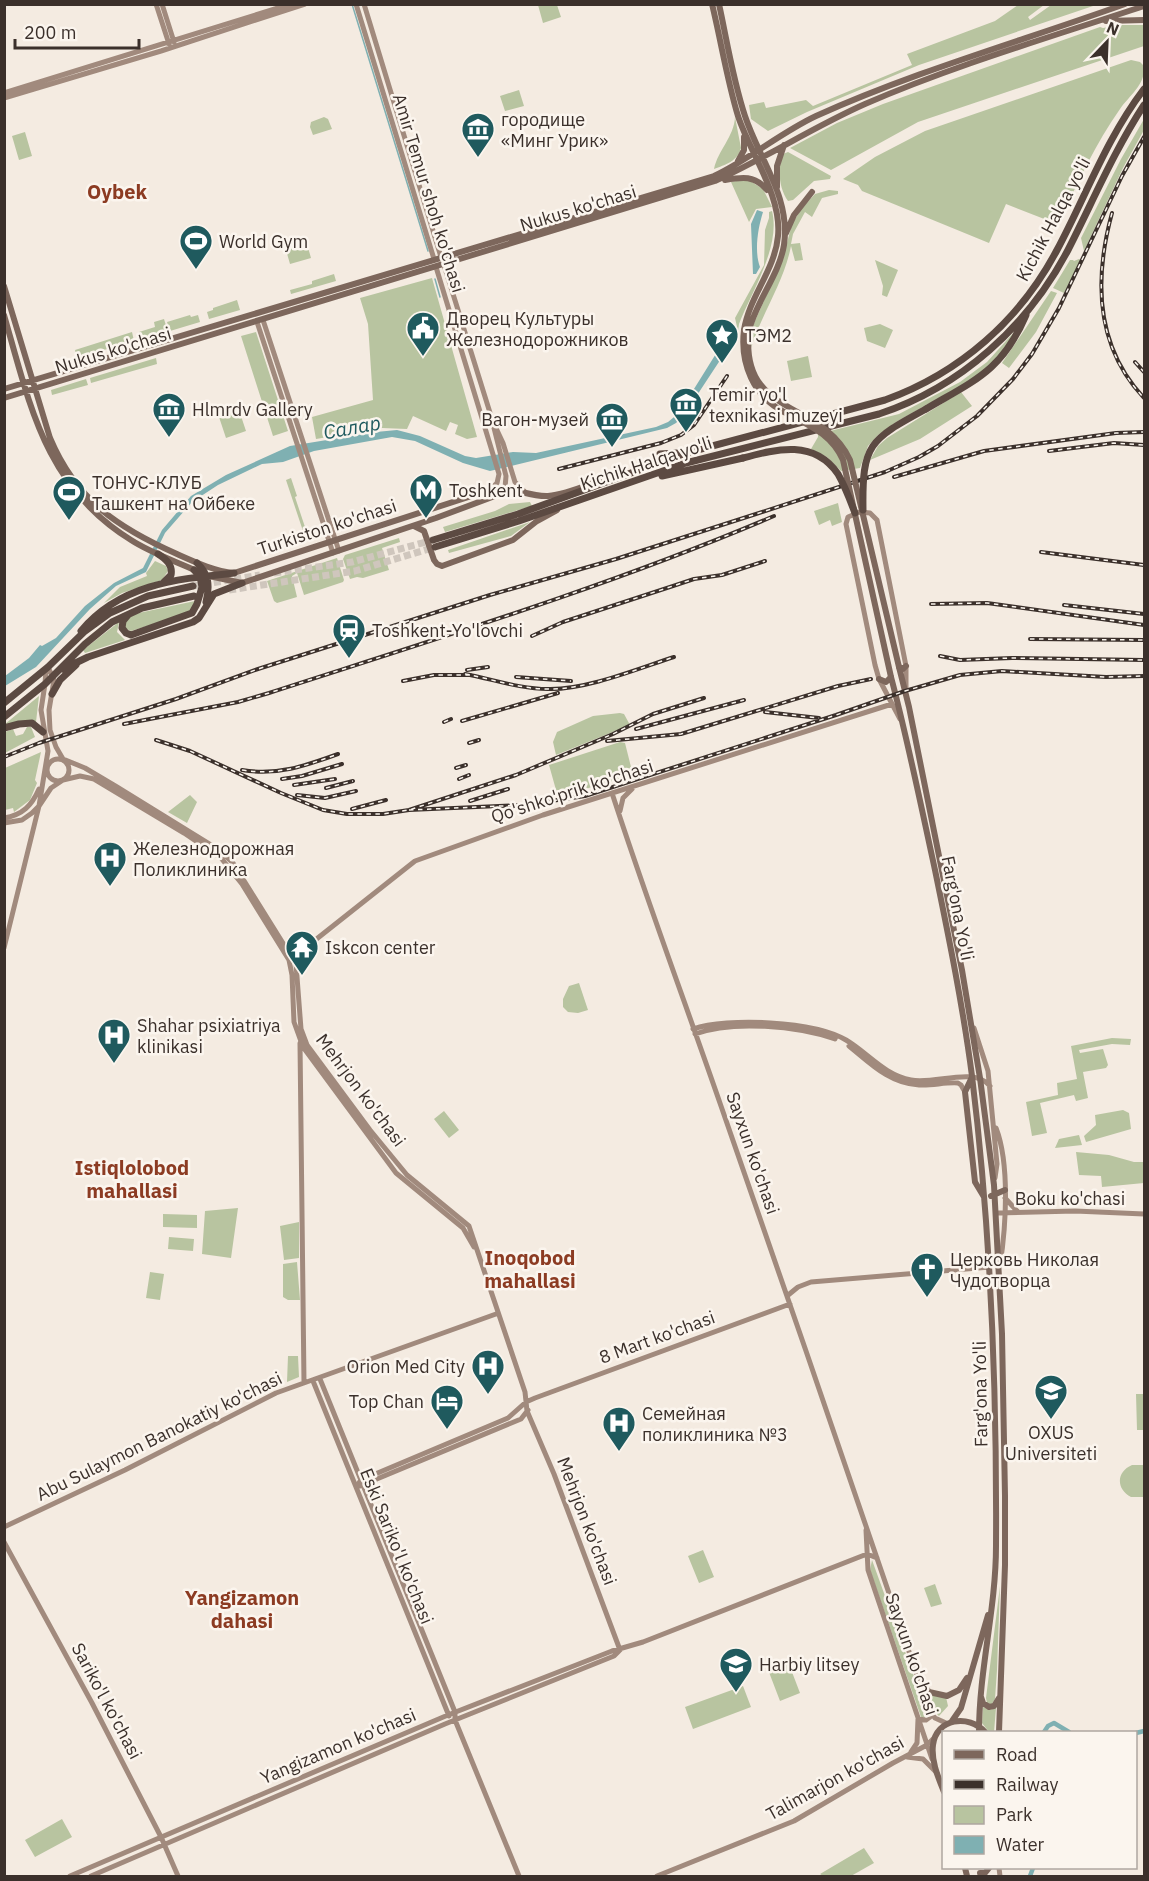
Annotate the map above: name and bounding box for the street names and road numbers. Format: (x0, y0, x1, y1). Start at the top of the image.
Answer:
street label: Amir Temur shoh ko'chasi (388, 91, 470, 295)
street label: Kichik Halqa yo'li (1011, 153, 1095, 285)
street label: Nukus ko'chasi (517, 179, 639, 237)
street label: Nukus ko'chasi (52, 321, 174, 379)
street label: Kichik Halqa yo'li (577, 431, 715, 495)
street label: Turkiston ko'chasi (255, 494, 399, 560)
street label: Qo'shko'prik ko'chasi (488, 754, 656, 828)
street label: Farg'ona Yo'li (937, 854, 979, 962)
street label: Mehrjon ko'chasi (311, 1029, 411, 1151)
street label: Sayxun ko'chasi (721, 1089, 785, 1217)
street label: Boku ko'chasi (1015, 1187, 1125, 1210)
street label: 8 Mart ko'chasi (596, 1305, 718, 1369)
street label: Farg'ona Yo'li (968, 1341, 992, 1447)
street label: Abu Sulaymon Banokatiy ko'chasi (32, 1366, 286, 1506)
street label: Mehrjon ko'chasi (552, 1454, 622, 1588)
street label: Eski Sariko'l ko'chasi (355, 1465, 439, 1627)
street label: Sayxun ko'chasi (880, 1590, 944, 1718)
street label: Sariko'l ko'chasi (67, 1639, 147, 1763)
street label: Yangizamon ko'chasi (257, 1703, 419, 1789)
street label: Talimarjon ko'chasi (762, 1731, 908, 1825)

